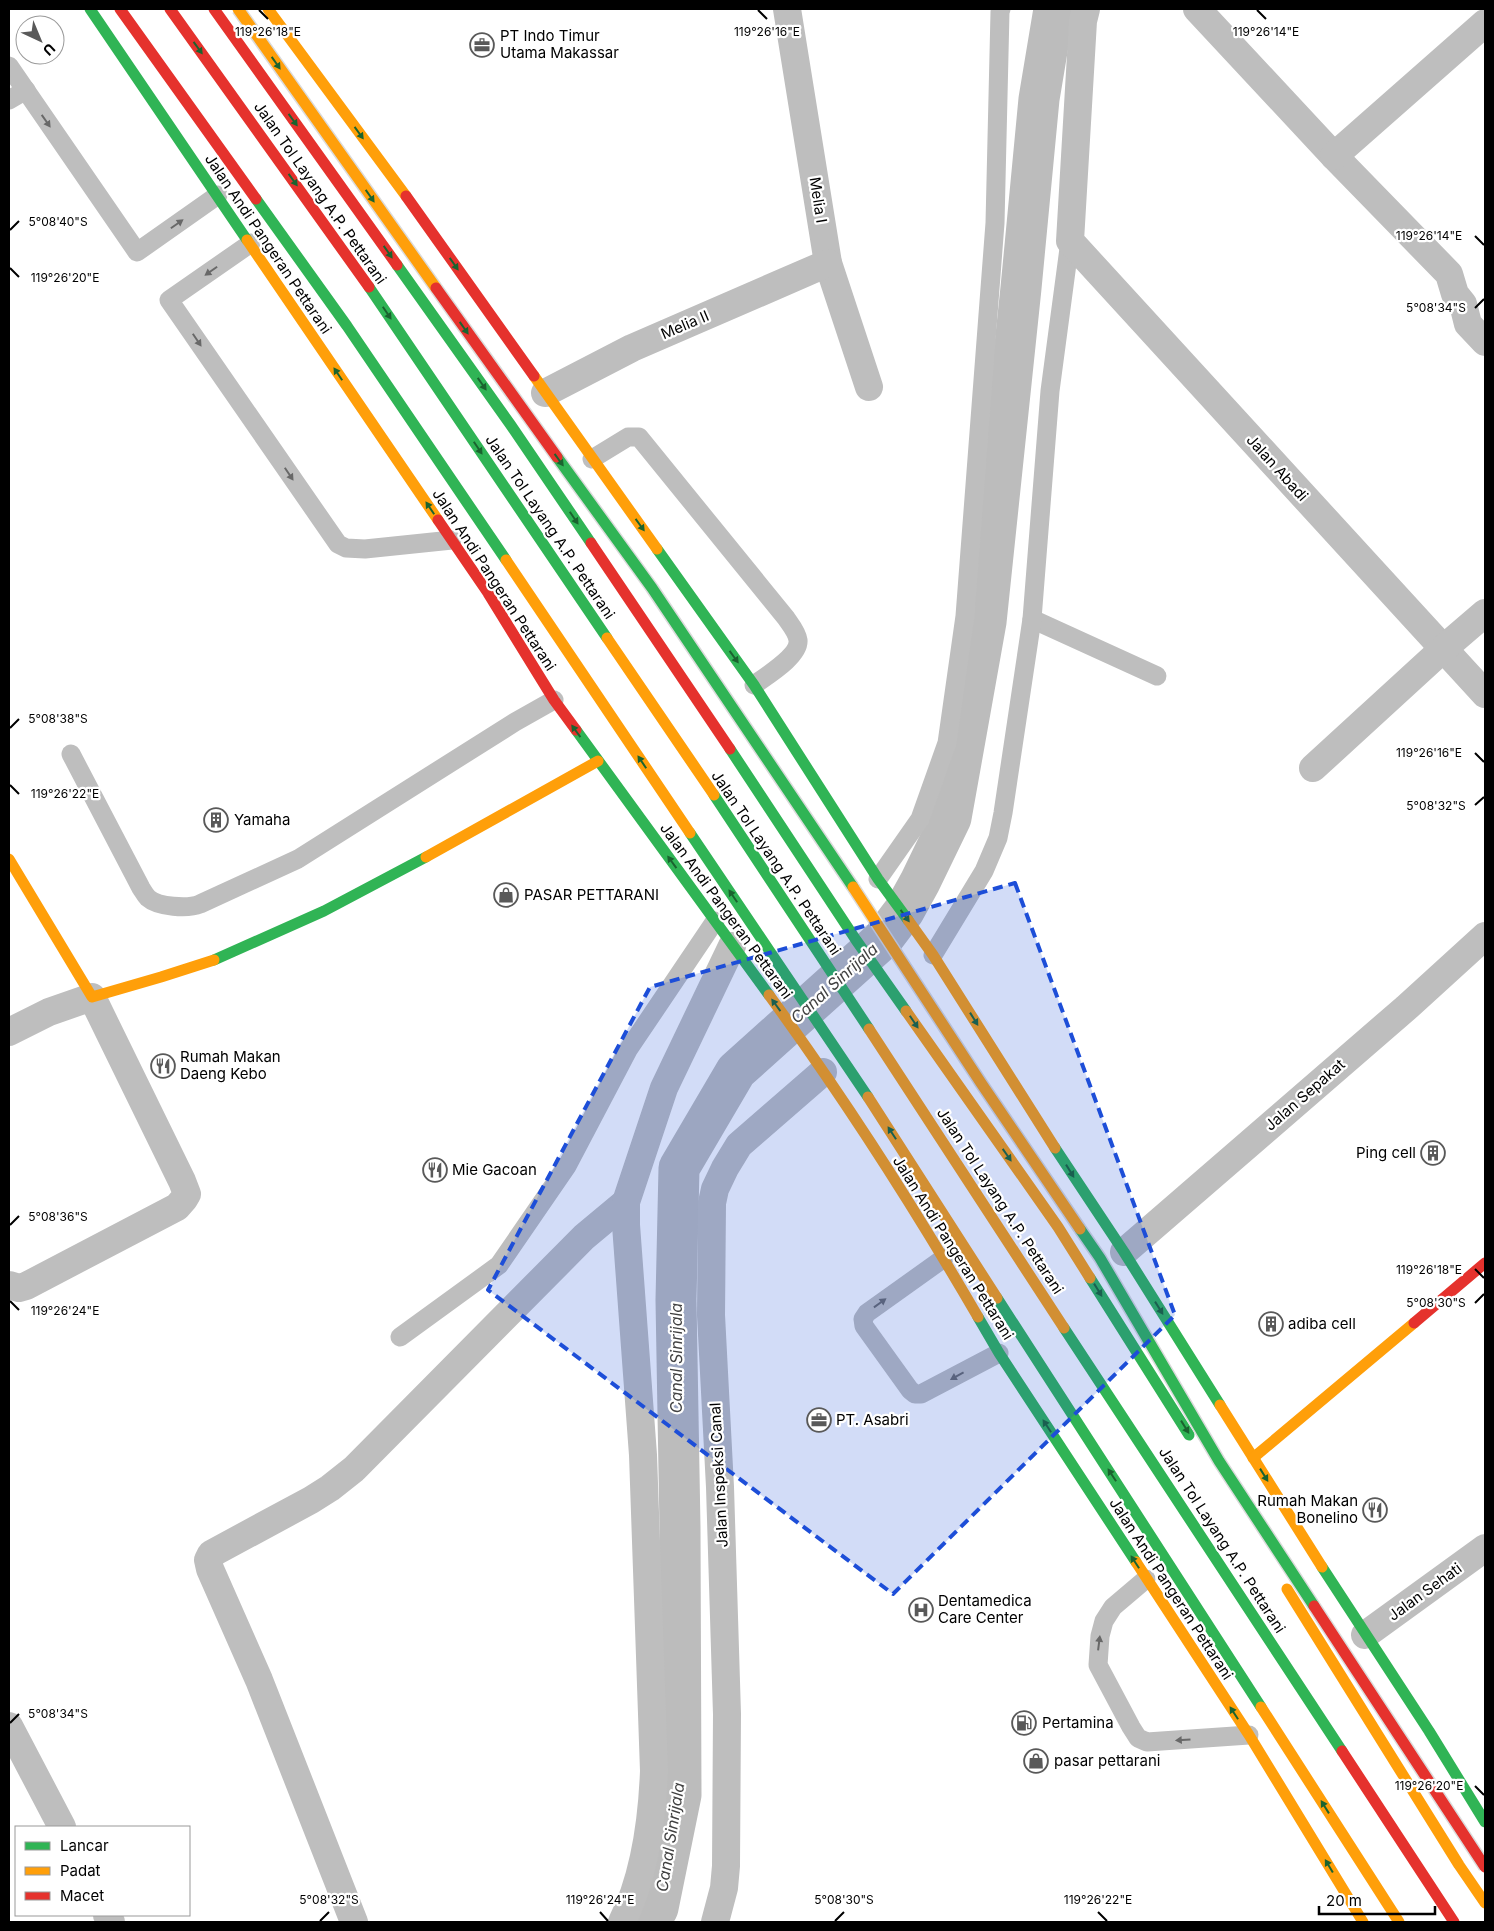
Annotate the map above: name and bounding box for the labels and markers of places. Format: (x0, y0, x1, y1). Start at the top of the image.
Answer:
place label: PT Indo Timur Utama Makassar (500, 26, 619, 62)
office icon: PT Indo Timur Utama Makassar (469, 32, 495, 58)
building icon: Yamaha (203, 807, 229, 833)
place label: Yamaha (234, 810, 290, 829)
shop icon: PASAR PETTARANI (493, 882, 519, 908)
place label: PASAR PETTARANI (524, 885, 659, 904)
place label: Rumah Makan Daeng Kebo (180, 1047, 281, 1083)
restaurant icon: Rumah Makan Daeng Kebo (150, 1053, 176, 1079)
building icon: Ping cell (1420, 1140, 1446, 1166)
place label: Ping cell (1356, 1143, 1416, 1162)
restaurant icon: Mie Gacoan (422, 1157, 448, 1183)
place label: Mie Gacoan (452, 1160, 537, 1179)
building icon: adiba cell (1258, 1311, 1284, 1337)
place label: adiba cell (1288, 1314, 1356, 1333)
office icon: PT. Asabri (806, 1407, 832, 1433)
place label: PT. Asabri (836, 1410, 909, 1429)
place label: Rumah Makan Bonelino (1257, 1491, 1358, 1527)
restaurant icon: Rumah Makan Bonelino (1362, 1497, 1388, 1523)
place label: Dentamedica Care Center (938, 1591, 1032, 1627)
hospital icon: Dentamedica Care Center (908, 1597, 934, 1623)
fuel station icon: Pertamina (1011, 1710, 1037, 1736)
place label: Pertamina (1042, 1713, 1114, 1732)
shop icon: pasar pettarani (1023, 1748, 1049, 1774)
place label: pasar pettarani (1054, 1751, 1160, 1770)

